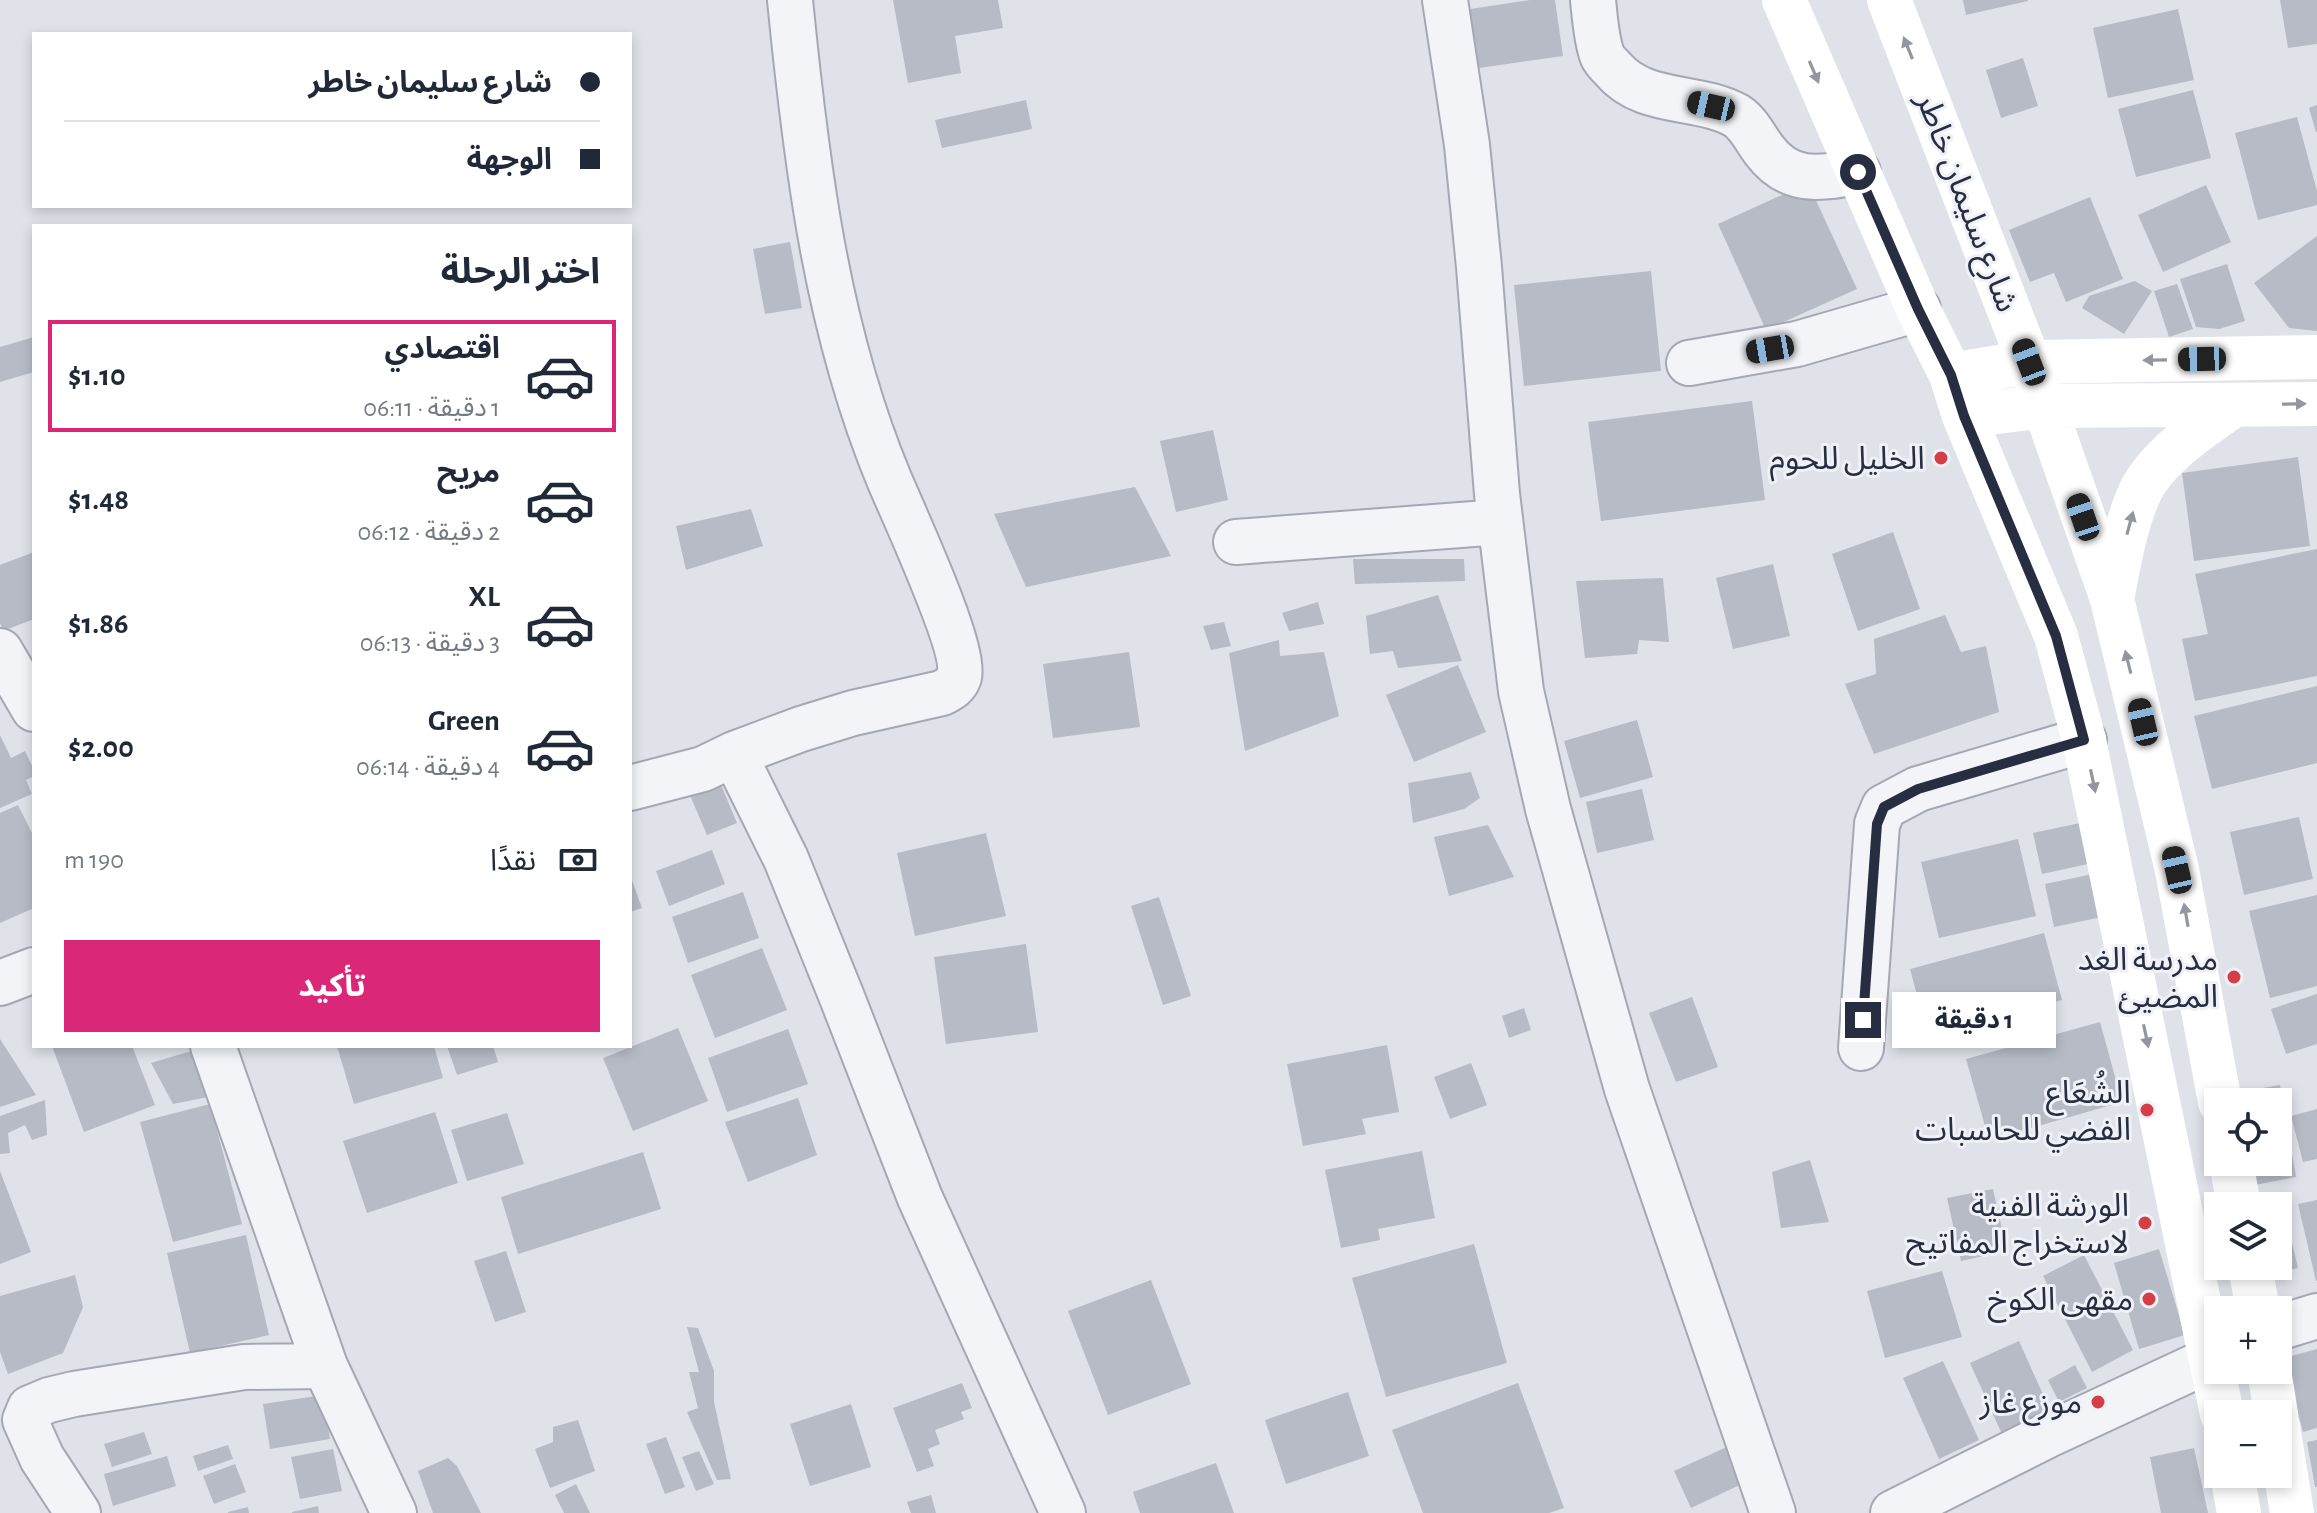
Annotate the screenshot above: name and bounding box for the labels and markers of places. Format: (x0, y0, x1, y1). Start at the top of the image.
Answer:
place label: الخليل للحوم (1770, 443, 1925, 482)
marker: الخليل للحوم (1932, 449, 1950, 467)
place label: مدرسة الغد المضيئ (2078, 944, 2218, 1014)
marker: مدرسة الغد المضيئ (2225, 968, 2243, 986)
place label: الشُعَاع الفضي للحاسبات (1915, 1070, 2131, 1153)
marker: الشُعَاع الفضي للحاسبات (2138, 1101, 2156, 1119)
place label: الورشة الفنية لاستخراج المفاتيح (1906, 1190, 2129, 1266)
marker: الورشة الفنية لاستخراج المفاتيح (2136, 1214, 2154, 1232)
place label: مقهى الكوخ (1988, 1284, 2133, 1323)
marker: مقهى الكوخ (2140, 1290, 2158, 1308)
place label: موزع غاز (1979, 1387, 2082, 1426)
marker: موزع غاز (2089, 1393, 2107, 1411)

